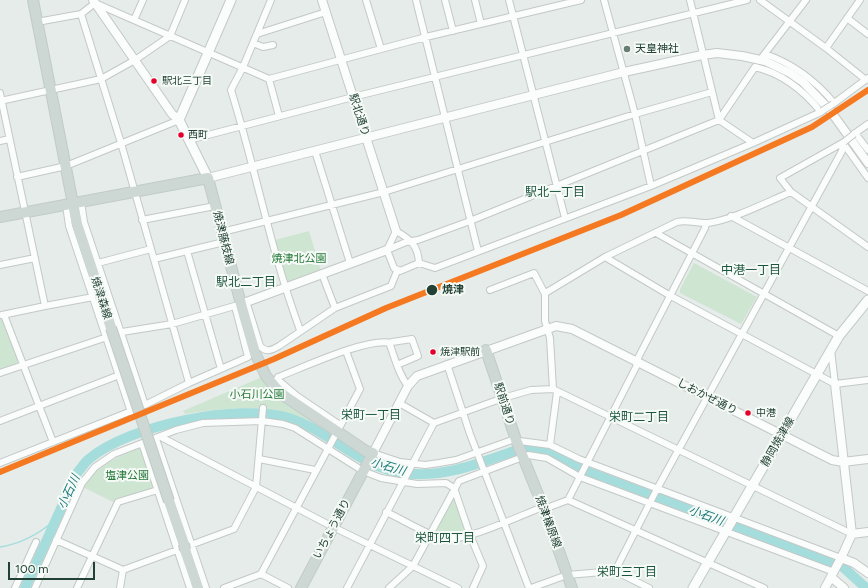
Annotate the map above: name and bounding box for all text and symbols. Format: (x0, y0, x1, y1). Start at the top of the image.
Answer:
place label: 天皇神社 (635, 42, 679, 56)
marker: 天皇神社 (622, 44, 632, 54)
place label: 駅北三丁目 (162, 75, 212, 87)
marker: 駅北三丁目 (149, 76, 159, 86)
street label: 駅北通り (346, 92, 372, 138)
place label: 西町 (188, 129, 208, 141)
marker: 西町 (176, 130, 186, 140)
district label: 駅北一丁目 (525, 185, 585, 199)
street label: 焼津藤枝線 (210, 210, 236, 266)
park label: 焼津北公園 (272, 252, 326, 266)
district label: 中港一丁目 (721, 263, 781, 277)
street label: 焼津森線 (88, 275, 114, 321)
district label: 駅北二丁目 (216, 275, 276, 289)
marker: 焼津 (425, 283, 439, 297)
place label: 焼津 (442, 283, 464, 297)
place label: 焼津駅前 (440, 346, 480, 358)
marker: 焼津駅前 (428, 347, 438, 357)
street label: しおかぜ通り (675, 376, 739, 418)
street label: 駅前通り (491, 381, 517, 427)
park label: 小石川公園 (230, 388, 284, 402)
place label: 中港 (756, 407, 776, 419)
district label: 栄町一丁目 (341, 408, 401, 422)
marker: 中港 (743, 408, 753, 418)
district label: 栄町二丁目 (609, 410, 669, 424)
street label: 静岡焼津線 (759, 415, 797, 469)
water label: 小石川 (369, 455, 407, 479)
park label: 塩津公園 (105, 469, 149, 483)
water label: 小石川 (55, 473, 83, 511)
street label: 焼津榛原線 (532, 494, 564, 550)
street label: いちょう通り (311, 497, 353, 561)
water label: 小石川 (687, 503, 725, 529)
district label: 栄町四丁目 (415, 531, 475, 545)
scale bar (10, 554, 97, 580)
text: 100 m (15, 562, 49, 576)
district label: 栄町三丁目 (597, 565, 657, 579)

